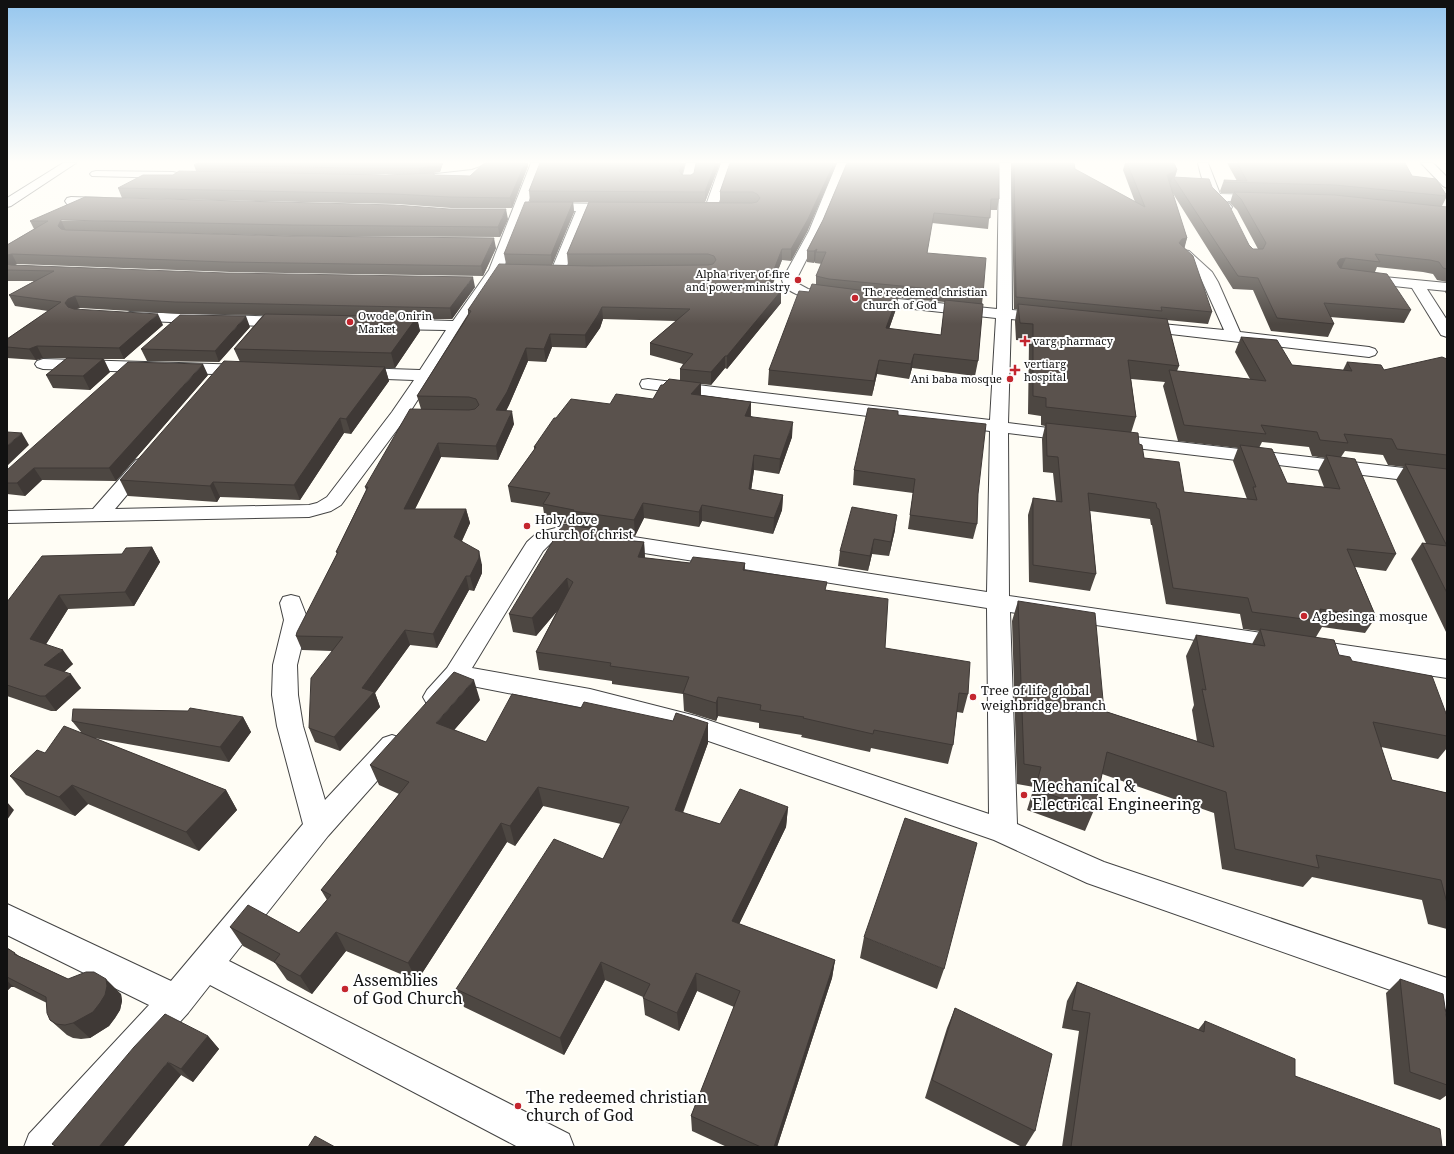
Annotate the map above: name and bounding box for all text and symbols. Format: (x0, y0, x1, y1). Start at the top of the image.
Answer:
place label: Alpha river of fire and power ministry (686, 266, 791, 294)
marker: Alpha river of fire and power ministry (793, 275, 803, 285)
place label: The reedemed christian church of God (863, 284, 988, 312)
marker: The reedemed christian church of God (850, 293, 860, 303)
place label: Owode Onirin Market (358, 308, 432, 336)
marker: Owode Onirin Market (345, 317, 355, 327)
place label: varg pharmacy (1033, 333, 1114, 348)
marker: varg pharmacy (1020, 336, 1030, 346)
place label: vertiarg hospital (1024, 356, 1067, 384)
marker: vertiarg hospital (1009, 364, 1021, 376)
place label: Ani baba mosque (911, 371, 1002, 386)
marker: Ani baba mosque (1005, 374, 1015, 384)
place label: Holy dove church of christ (535, 510, 634, 543)
marker: Holy dove church of christ (522, 521, 532, 531)
place label: Agbesinga mosque (1312, 607, 1428, 625)
marker: Agbesinga mosque (1299, 611, 1309, 621)
place label: Tree of life global weighbridge branch (981, 681, 1106, 714)
marker: Tree of life global weighbridge branch (968, 692, 978, 702)
place label: Mechanical & Electrical Engineering (1032, 775, 1201, 815)
marker: Mechanical & Electrical Engineering (1019, 790, 1029, 800)
place label: Assemblies of God Church (353, 969, 463, 1009)
marker: Assemblies of God Church (340, 984, 350, 994)
place label: The redeemed christian church of God (526, 1086, 707, 1126)
marker: The redeemed christian church of God (513, 1101, 523, 1111)

